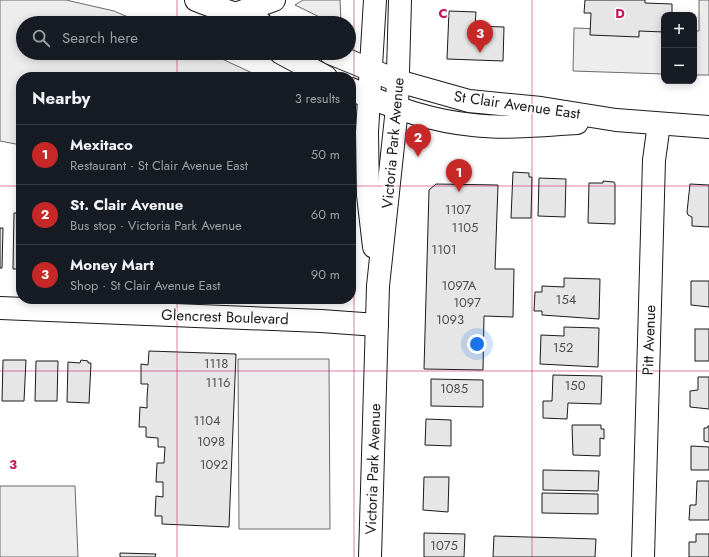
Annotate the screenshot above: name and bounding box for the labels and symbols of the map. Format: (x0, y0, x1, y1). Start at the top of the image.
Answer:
text: C (438, 4, 448, 23)
text: D (615, 4, 625, 23)
pin: 3 (467, 20, 493, 53)
street label: Victoria Park Avenue (376, 76, 410, 209)
street label: St Clair Avenue East (453, 85, 582, 125)
pin: 2 (405, 124, 431, 157)
pin: 1 (446, 159, 472, 192)
house number: 1107 (445, 200, 471, 219)
house number: 1105 (452, 218, 478, 237)
house number: 1101 (431, 240, 457, 259)
house number: 1097A (442, 276, 477, 295)
house number: 154 (556, 290, 577, 309)
house number: 1097 (453, 293, 481, 312)
street label: Glencrest Boulevard (161, 304, 289, 330)
street label: Pitt Avenue (637, 304, 661, 376)
house number: 1093 (436, 310, 464, 329)
your location (467, 334, 487, 354)
house number: 152 (553, 338, 573, 357)
house number: 1118 (204, 354, 228, 373)
house number: 1116 (205, 373, 231, 392)
house number: 150 (565, 376, 586, 395)
house number: 1085 (440, 379, 468, 398)
street label: Victoria Park Avenue (360, 403, 386, 535)
house number: 1104 (193, 411, 221, 430)
house number: 1098 (197, 432, 225, 451)
text: 3 (9, 455, 17, 474)
house number: 1092 (200, 455, 228, 474)
house number: 1075 (430, 536, 458, 555)

